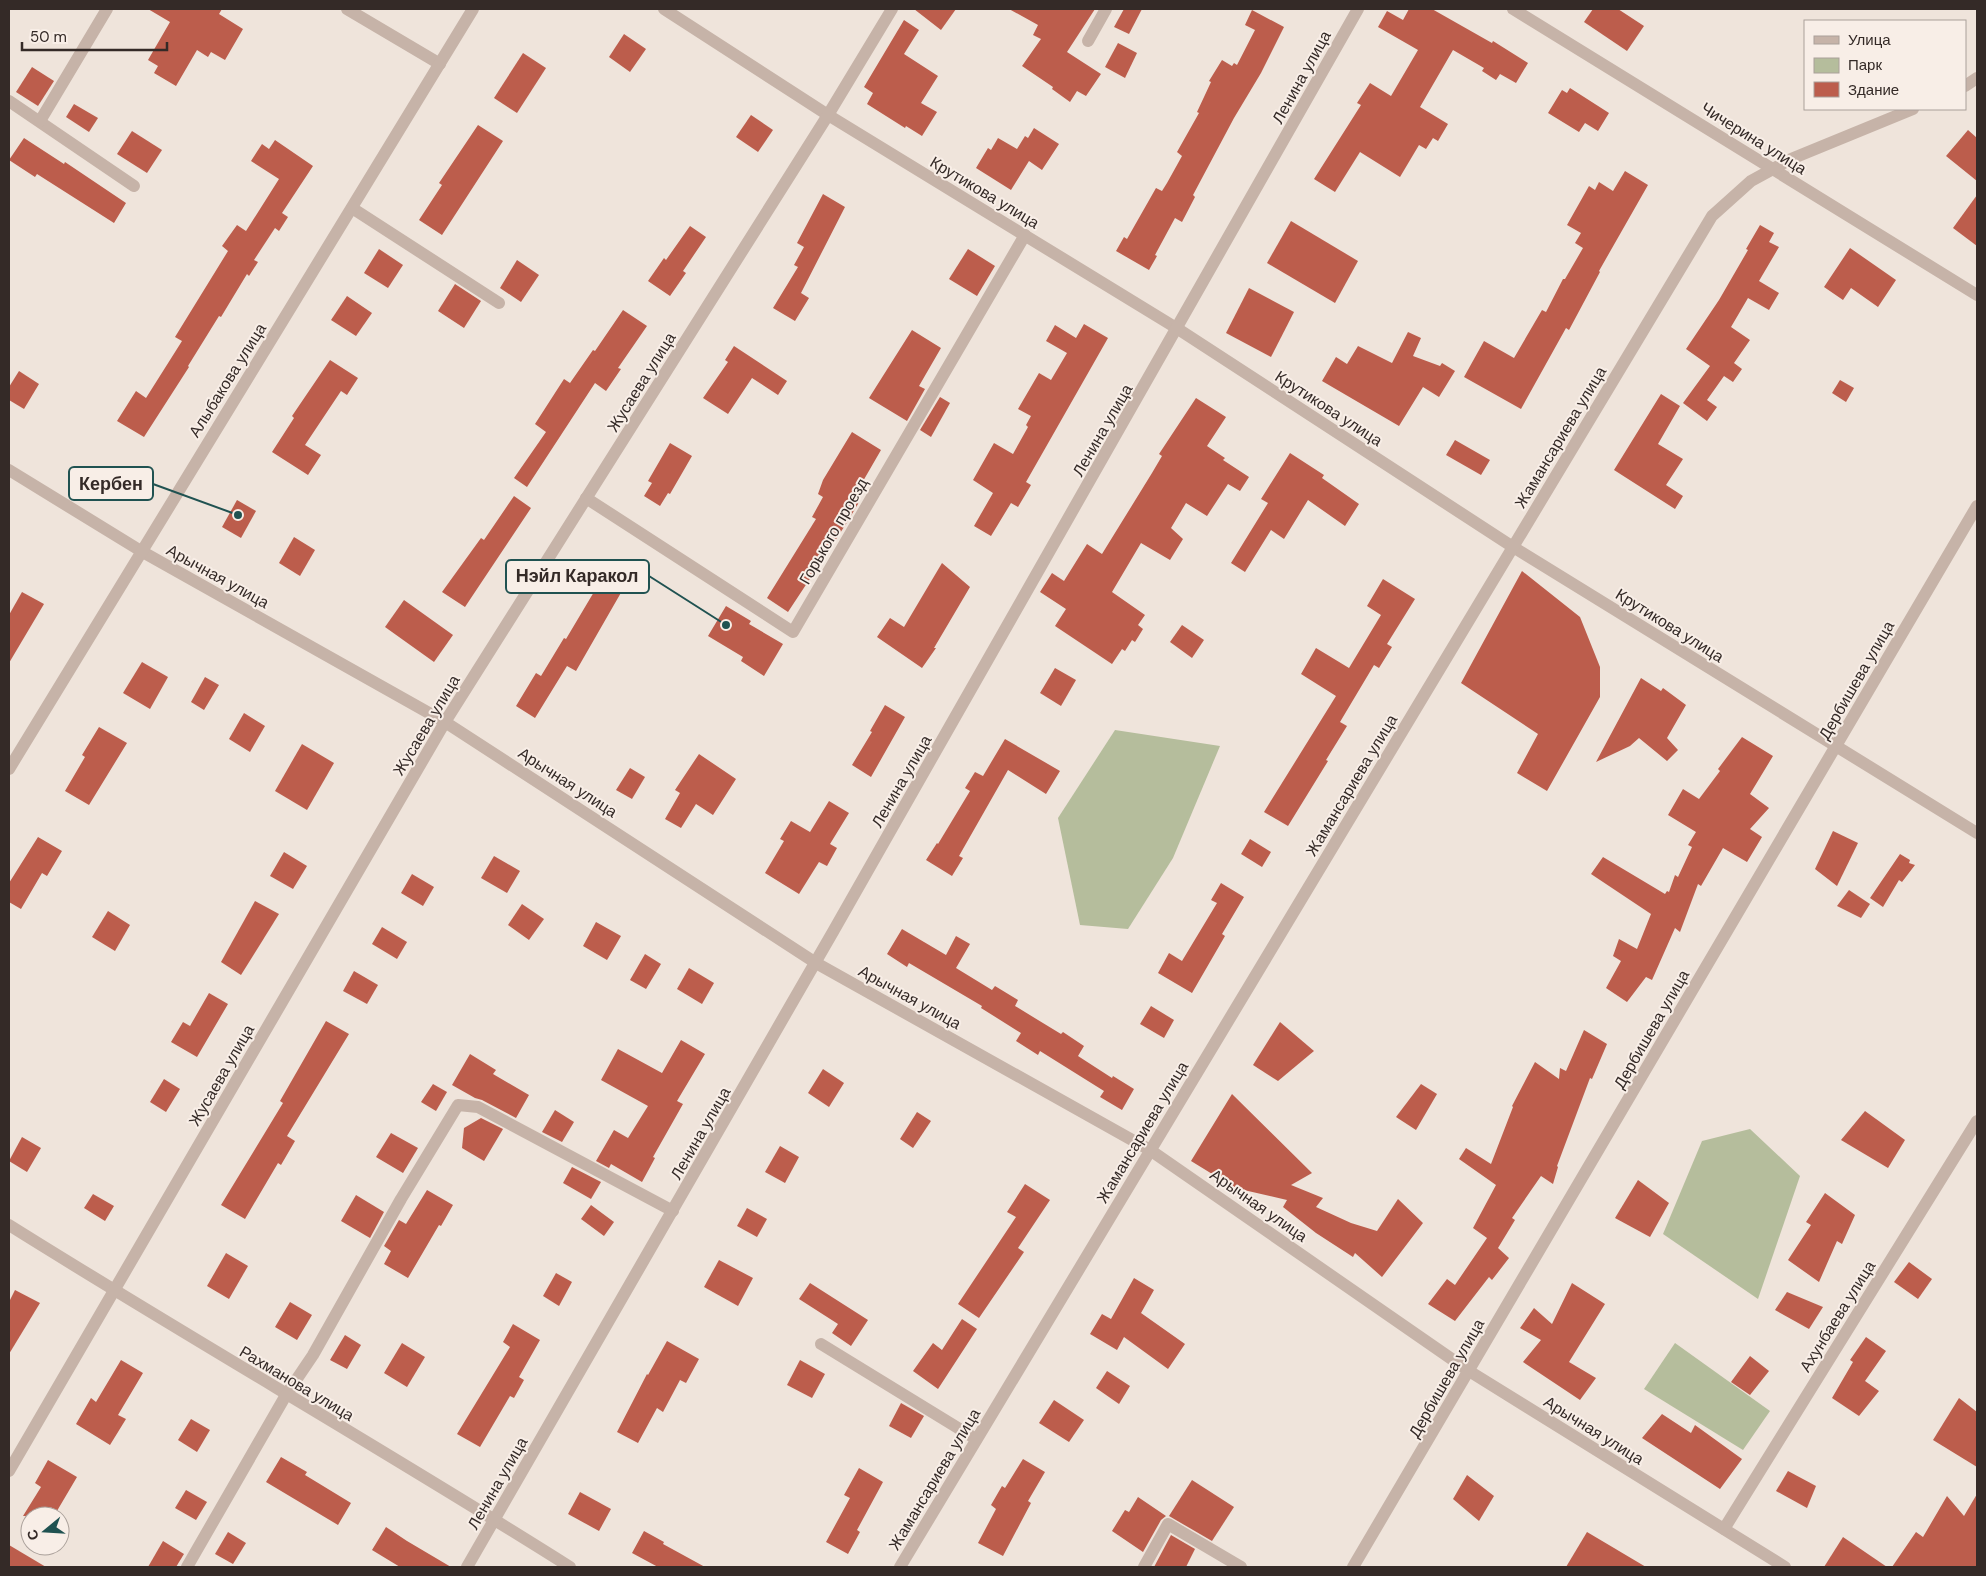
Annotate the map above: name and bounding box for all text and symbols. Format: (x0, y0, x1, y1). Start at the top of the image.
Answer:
scale bar (22, 20, 168, 52)
legend (1804, 20, 1966, 110)
text: 50 m (30, 27, 67, 47)
street label: Ленина улица (1267, 27, 1336, 127)
text: Улица (1848, 30, 1891, 50)
text: Парк (1848, 55, 1882, 75)
text: Здание (1848, 80, 1899, 100)
street label: Чичерина улица (1697, 98, 1811, 179)
street label: Крутикова улица (926, 152, 1043, 233)
street label: Алыбакова улица (184, 319, 271, 441)
street label: Жусаева улица (602, 328, 680, 436)
street label: Жамансариева улица (1510, 362, 1611, 512)
street label: Крутикова улица (1271, 366, 1386, 451)
street label: Ленина улица (1068, 380, 1137, 480)
callout: Кербен (69, 467, 153, 500)
text: Кербен (79, 472, 143, 496)
street label: Горького проезд (794, 474, 873, 588)
street label: Арычная улица (163, 540, 273, 613)
callout: Нэйл Каракол (506, 560, 649, 593)
text: Нэйл Каракол (516, 564, 638, 588)
street label: Крутикова улица (1612, 584, 1728, 667)
street label: Дербишева улица (1814, 617, 1899, 743)
street label: Жусаева улица (388, 671, 465, 779)
street label: Жамансариева улица (1301, 710, 1402, 860)
street label: Ленина улица (867, 731, 936, 831)
street label: Арычная улица (514, 743, 621, 822)
street label: Арычная улица (855, 961, 965, 1034)
street label: Дербишева улица (1609, 966, 1694, 1092)
street label: Жусаева улица (184, 1021, 259, 1130)
street label: Жамансариева улица (1092, 1057, 1193, 1207)
street label: Ленина улица (666, 1083, 735, 1183)
street label: Арычная улица (1206, 1164, 1312, 1247)
street label: Ахунбаева улица (1795, 1257, 1880, 1376)
street label: Дербишева улица (1404, 1315, 1489, 1441)
street label: Рахманова улица (236, 1341, 358, 1426)
street label: Арычная улица (1540, 1391, 1648, 1470)
street label: Жамансариева улица (884, 1404, 985, 1554)
street label: Ленина улица (463, 1433, 532, 1533)
north arrow (20, 1506, 70, 1556)
text: С (23, 1527, 43, 1543)

